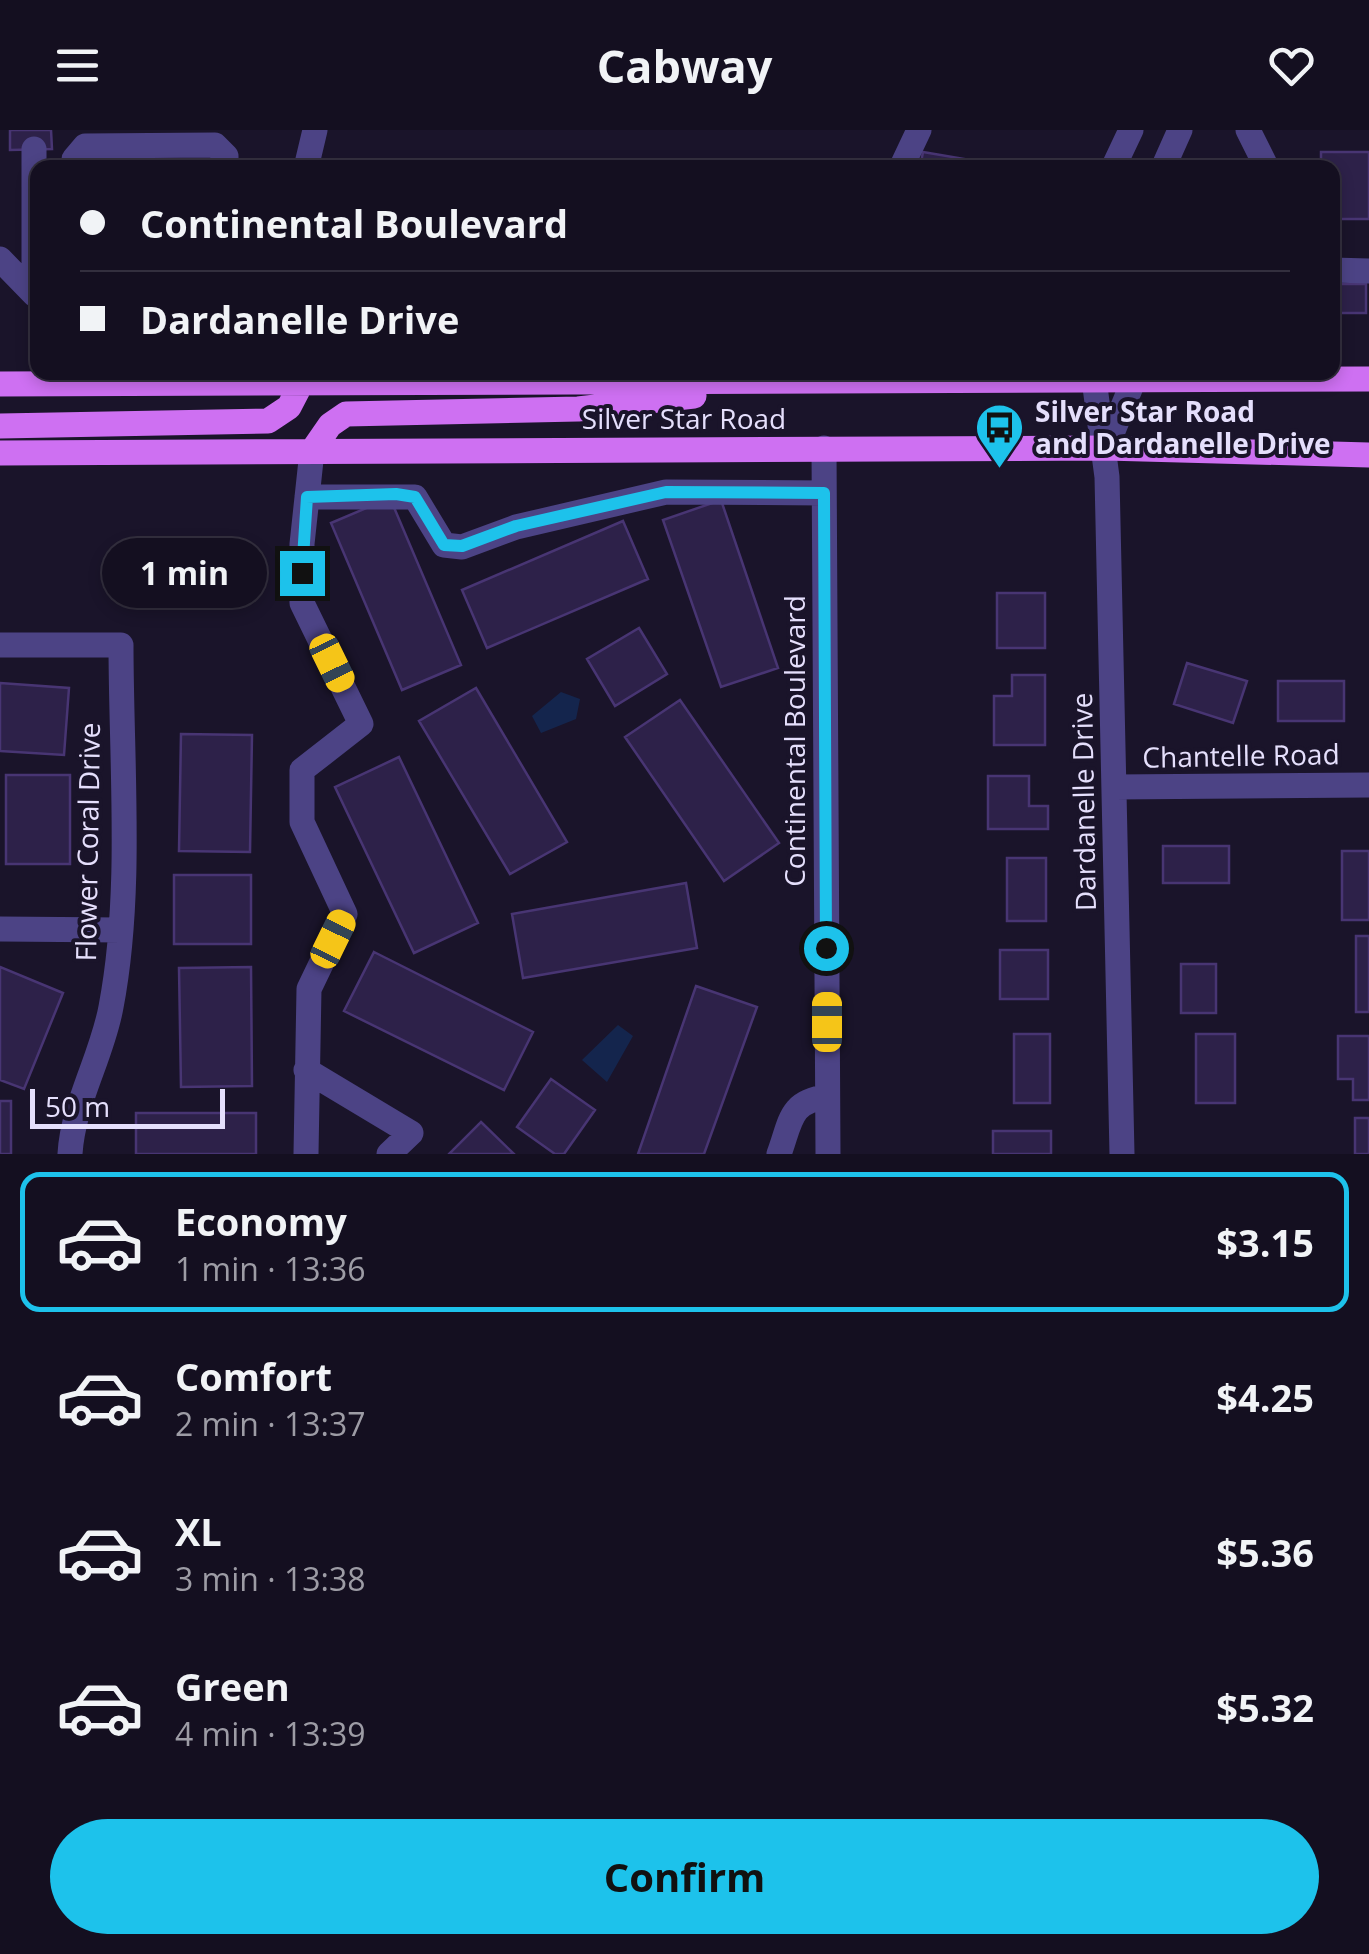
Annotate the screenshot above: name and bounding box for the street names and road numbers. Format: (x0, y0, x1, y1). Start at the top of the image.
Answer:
street label: Silver Star Road (582, 399, 786, 437)
street label: Continental Boulevard (775, 595, 813, 887)
street label: Dardanelle Drive (1062, 692, 1104, 912)
street label: Flower Coral Drive (66, 722, 108, 962)
street label: Chantelle Road (1142, 734, 1340, 776)

